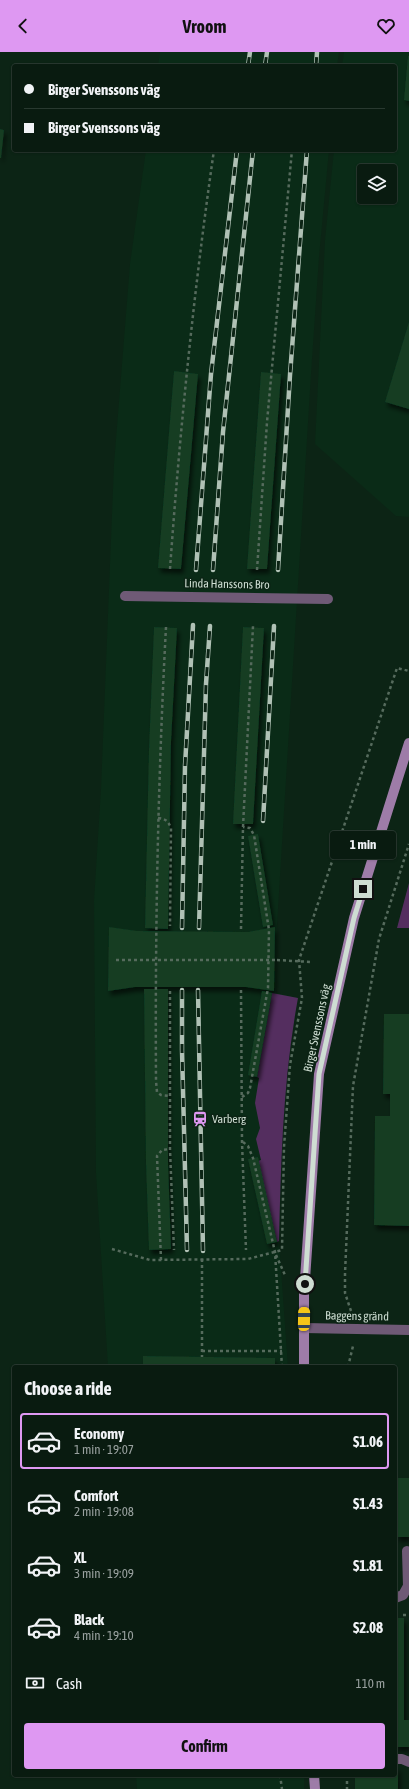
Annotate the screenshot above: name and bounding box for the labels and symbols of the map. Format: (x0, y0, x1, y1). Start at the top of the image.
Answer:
street label: Linda Hanssons Bro (184, 576, 270, 592)
callout: 1 min (330, 831, 396, 859)
route end (354, 880, 372, 898)
street label: Birger Svenssons väg (301, 982, 333, 1073)
station icon: Varberg (191, 1110, 209, 1128)
place label: Varberg (212, 1112, 247, 1126)
route start (296, 1275, 314, 1293)
car (298, 1307, 310, 1331)
street label: Baggens gränd (325, 1308, 389, 1324)

